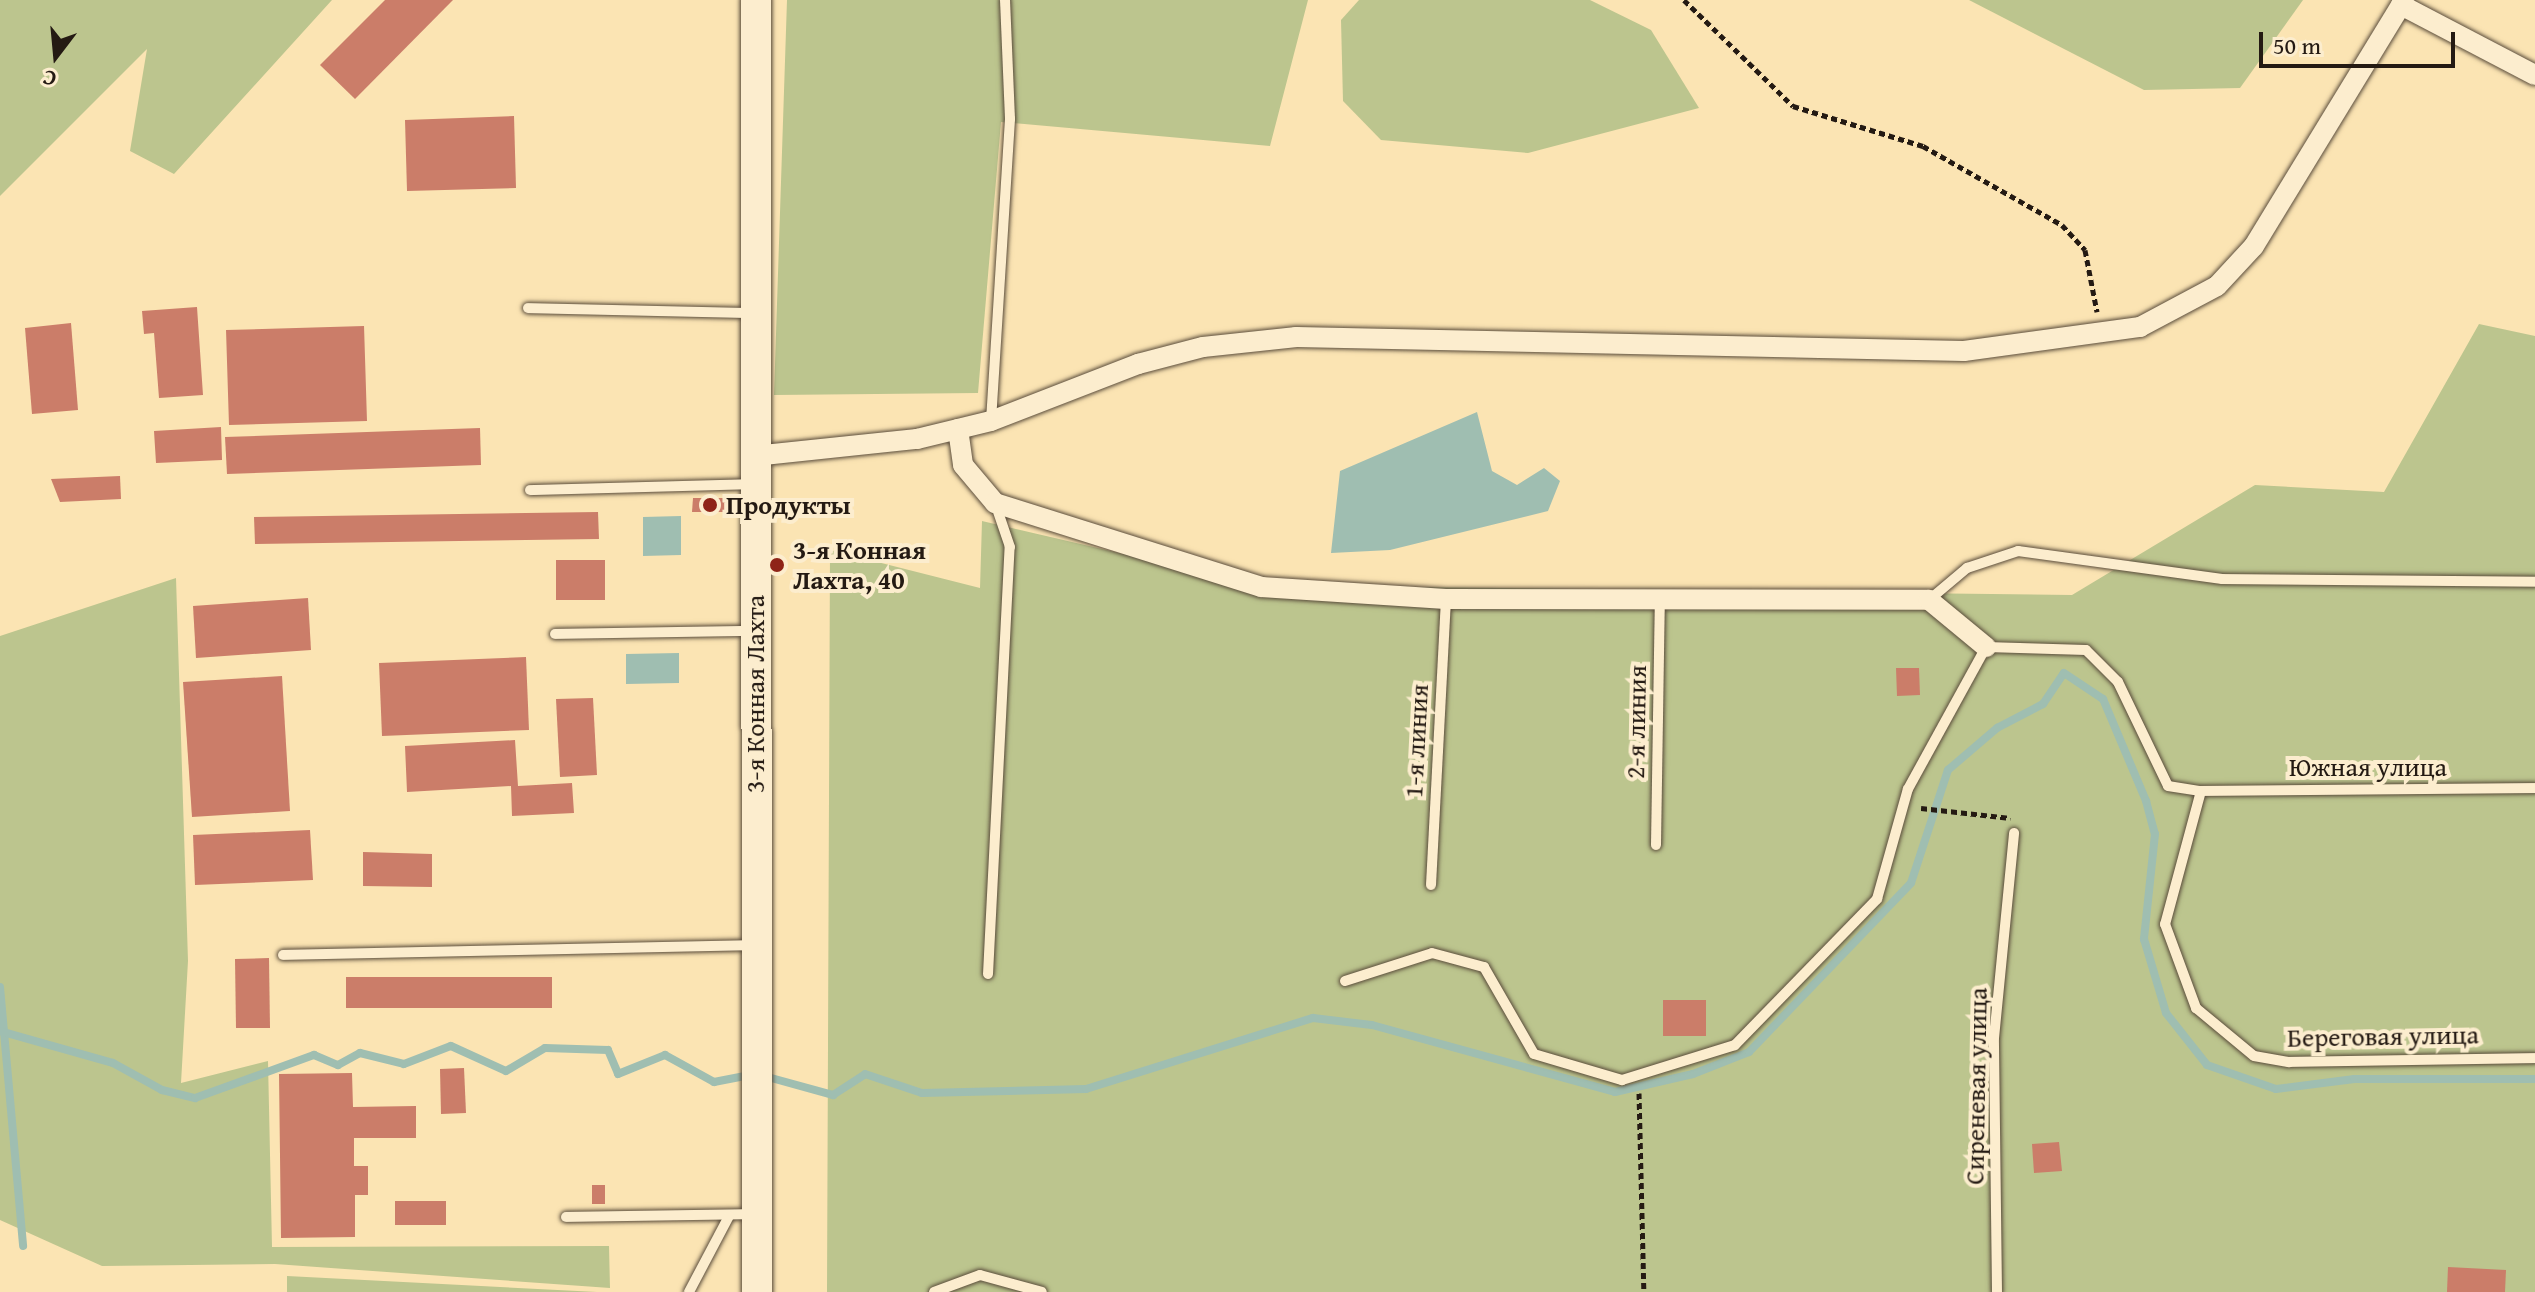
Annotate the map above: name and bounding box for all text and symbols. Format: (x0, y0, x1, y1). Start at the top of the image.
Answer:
north arrow (16, 16, 96, 96)
scale bar (2263, 16, 2459, 66)
text: 50 m (2273, 28, 2321, 63)
text: С (39, 62, 60, 96)
place label: Продукты (726, 489, 851, 521)
marker: Продукты (701, 496, 719, 514)
place label: 3-я Конная Лахта, 40 (793, 534, 926, 596)
marker: 3-я Конная Лахта, 40 (768, 556, 786, 574)
street label: 3-я Конная Лахта (739, 595, 771, 793)
street label: 2-я линия (1619, 665, 1653, 779)
street label: 1-я линия (1397, 683, 1435, 799)
street label: Южная улица (2289, 751, 2447, 783)
street label: Сиреневая улица (1959, 987, 1993, 1185)
street label: Береговая улица (2287, 1019, 2479, 1053)

